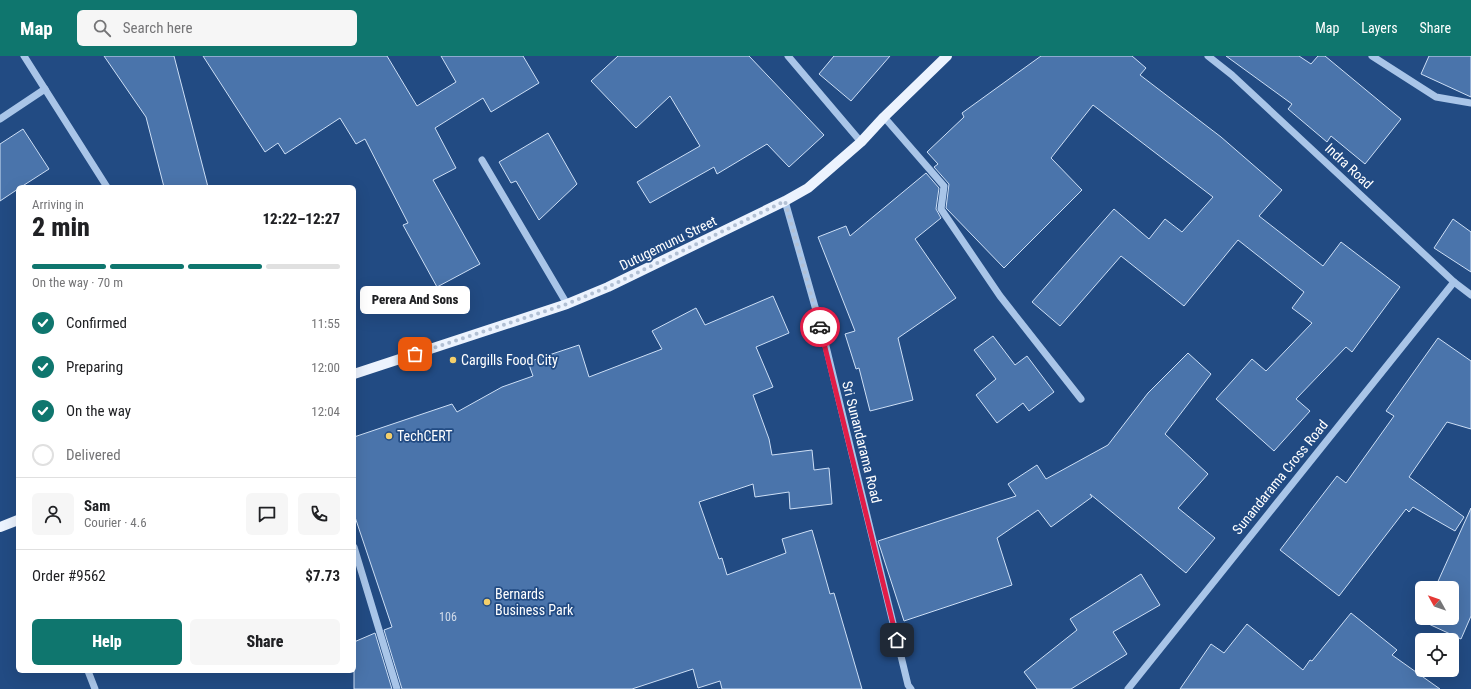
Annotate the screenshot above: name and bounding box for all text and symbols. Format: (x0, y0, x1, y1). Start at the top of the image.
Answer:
search box (77, 10, 357, 46)
text: Map (20, 17, 53, 40)
icon: search (91, 17, 113, 39)
text: Search here (123, 19, 193, 37)
text: Map (1315, 20, 1339, 36)
text: Layers (1361, 20, 1398, 36)
text: Share (1420, 20, 1451, 36)
street label: Indra Road (1322, 140, 1376, 192)
text: Arriving in (32, 197, 84, 212)
text: 12:22–12:27 (262, 210, 340, 228)
text: 2 min (32, 212, 90, 242)
street label: Dutugemunu Street (617, 213, 719, 273)
text: On the way · 70 m (32, 275, 123, 290)
callout: Perera And Sons (360, 286, 470, 314)
text: Perera And Sons (372, 292, 458, 307)
courier (800, 307, 840, 347)
icon: check (32, 312, 54, 334)
text: Confirmed (66, 314, 127, 332)
text: 11:55 (311, 316, 340, 331)
icon: car (809, 316, 831, 338)
pin (398, 337, 432, 371)
icon: bag (404, 343, 426, 365)
place label: Cargills Food City (461, 352, 558, 368)
marker: Cargills Food City (448, 355, 458, 365)
icon: check (32, 356, 54, 378)
text: Preparing (66, 358, 123, 376)
text: 12:00 (311, 360, 340, 375)
street label: Sri Sunandarama Road (839, 379, 885, 505)
icon: check (32, 400, 54, 422)
text: On the way (66, 402, 131, 420)
text: 12:04 (311, 404, 340, 419)
street label: Sunandarama Cross Road (1229, 417, 1331, 537)
place label: TechCERT (397, 428, 452, 444)
marker: TechCERT (384, 431, 394, 441)
text: Delivered (66, 446, 121, 464)
button: person (32, 493, 74, 535)
button: chat (246, 493, 288, 535)
button: phone (298, 493, 340, 535)
text: Sam (84, 497, 110, 515)
text: Courier · 4.6 (84, 515, 147, 530)
text: Order #9562 (32, 567, 106, 585)
text: $7.73 (305, 567, 340, 585)
north arrow (1415, 581, 1459, 625)
map controls (1415, 581, 1459, 677)
place label: Bernards Business Park (495, 586, 574, 618)
marker: Bernards Business Park (482, 597, 492, 607)
house number: 106 (439, 610, 457, 624)
button: Help (32, 619, 182, 665)
button: Share (190, 619, 340, 665)
pin (880, 623, 914, 657)
icon: home (886, 629, 908, 651)
button: locate (1415, 633, 1459, 677)

